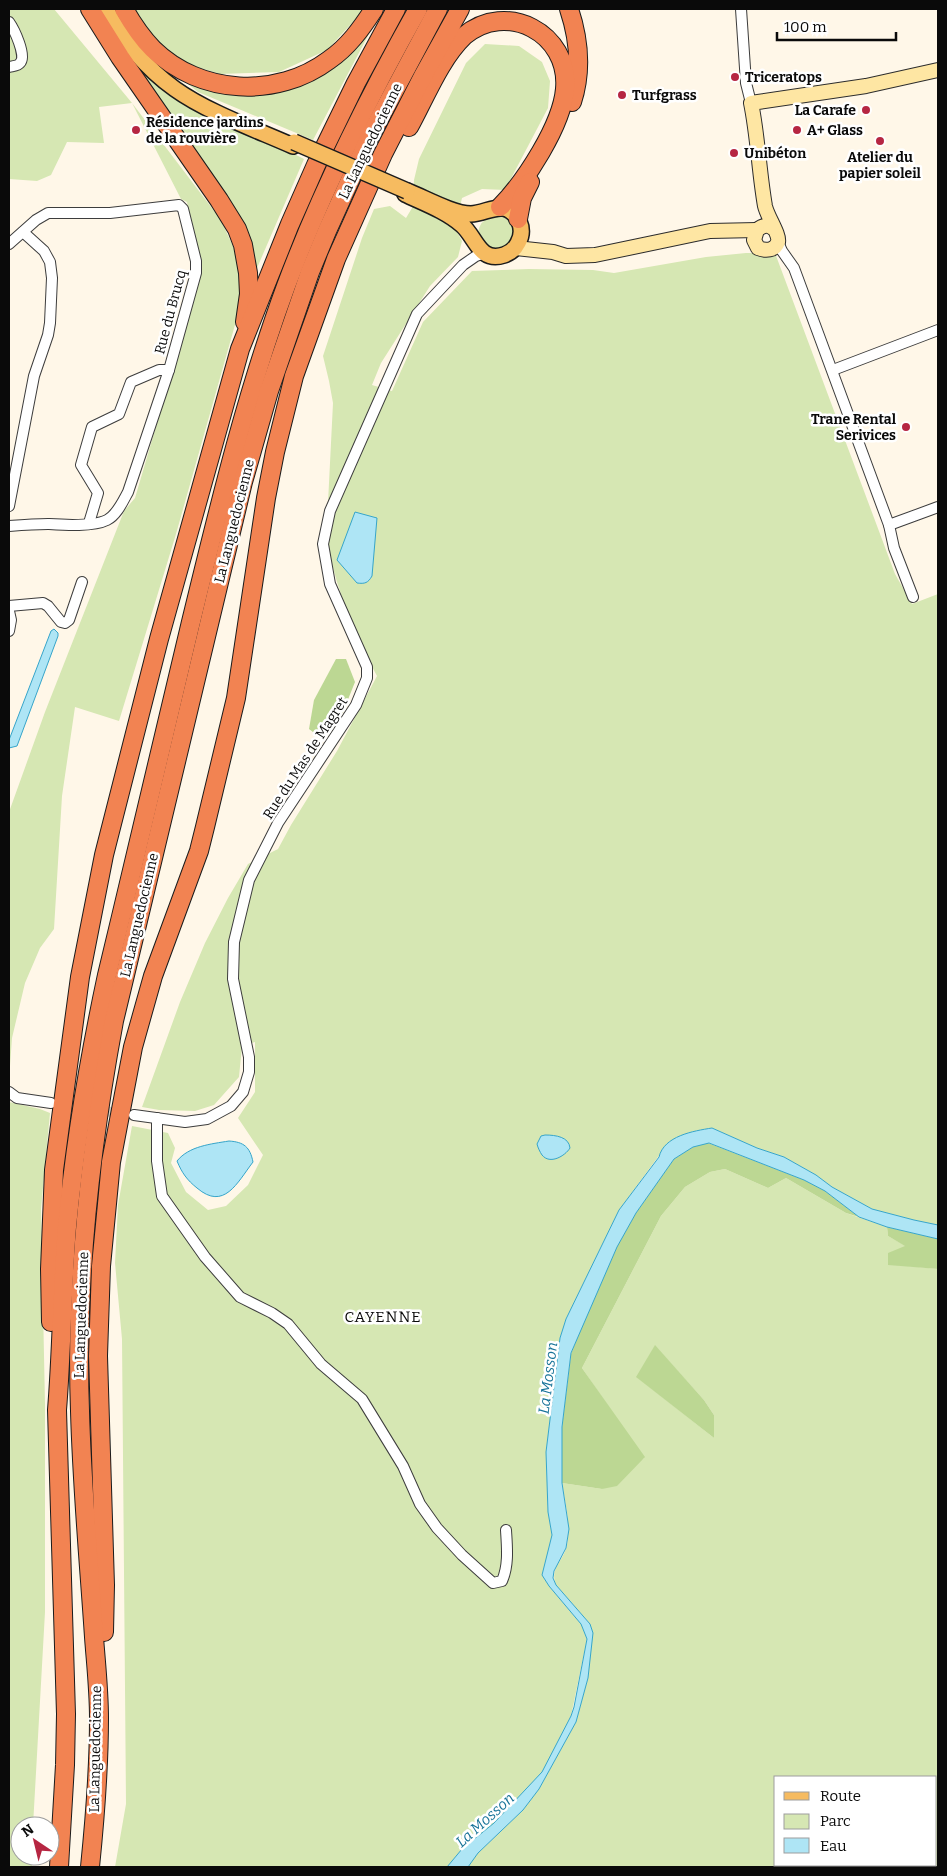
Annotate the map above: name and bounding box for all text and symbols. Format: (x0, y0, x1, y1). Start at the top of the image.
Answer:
scale bar (777, 10, 896, 42)
text: 100 m (784, 18, 827, 36)
place label: Triceratops (745, 69, 822, 86)
marker: Triceratops (729, 71, 741, 83)
street label: La Languedocienne (335, 81, 406, 202)
place label: Turfgrass (632, 87, 697, 104)
marker: Turfgrass (616, 89, 628, 101)
place label: La Carafe (795, 102, 856, 119)
marker: La Carafe (860, 104, 872, 116)
place label: Résidence jardins de la rouvière (146, 114, 264, 147)
place label: A+ Glass (807, 122, 863, 139)
marker: Résidence jardins de la rouvière (130, 124, 142, 136)
marker: A+ Glass (791, 124, 803, 136)
marker: Atelier du papier soleil (874, 135, 886, 147)
place label: Unibéton (744, 145, 806, 162)
marker: Unibéton (728, 147, 740, 159)
place label: Atelier du papier soleil (839, 149, 922, 182)
street label: Rue du Brucq (151, 268, 190, 356)
place label: Trane Rental Serivices (811, 411, 897, 444)
marker: Trane Rental Serivices (900, 421, 912, 433)
street label: La Languedocienne (211, 458, 258, 585)
street label: Rue du Mas de Magret (260, 694, 351, 823)
street label: La Languedocienne (117, 851, 162, 979)
street label: La Languedocienne (71, 1251, 92, 1379)
district label: CAYENNE (344, 1308, 422, 1326)
water label: La Mosson (535, 1341, 561, 1415)
street label: La Languedocienne (86, 1685, 105, 1813)
legend (774, 1776, 937, 1866)
text: Route (820, 1787, 861, 1805)
water label: La Mosson (452, 1789, 518, 1851)
text: Parc (820, 1812, 851, 1830)
north arrow (10, 1816, 60, 1866)
text: N (19, 1821, 37, 1841)
text: Eau (820, 1837, 847, 1855)

